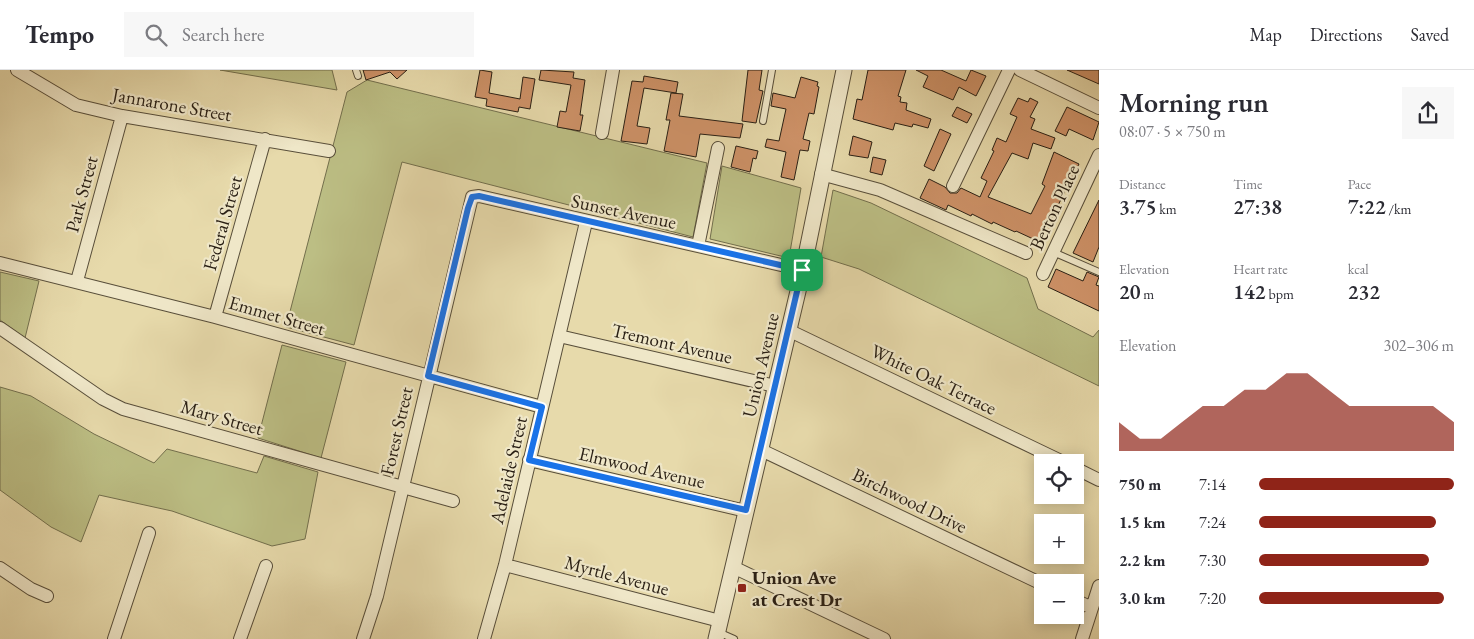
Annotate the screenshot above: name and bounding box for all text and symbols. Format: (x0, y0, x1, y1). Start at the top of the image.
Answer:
search box (124, 12, 474, 57)
text: Tempo (25, 19, 94, 50)
icon: search (142, 21, 170, 49)
text: Search here (182, 22, 264, 47)
text: Map (1250, 23, 1282, 46)
text: Directions (1310, 23, 1382, 46)
text: Saved (1410, 23, 1449, 46)
street label: Jannarone Street (108, 81, 233, 127)
text: Morning run (1119, 84, 1269, 120)
button: share (1402, 87, 1454, 139)
text: 08:07 · 5 × 750 m (1119, 121, 1226, 142)
street label: Park Street (59, 153, 104, 235)
street label: Berton Place (1024, 160, 1085, 254)
street label: Federal Street (197, 173, 248, 273)
text: Distance (1119, 175, 1166, 193)
text: Time (1233, 175, 1263, 193)
text: Pace (1348, 175, 1371, 193)
street label: Sunset Avenue (569, 188, 679, 235)
text: 3.75 (1119, 193, 1156, 220)
text: 27:38 (1233, 193, 1282, 220)
text: 7:22 (1348, 193, 1386, 220)
text: km (1156, 200, 1177, 218)
text: /km (1386, 200, 1412, 218)
pin (781, 249, 823, 291)
icon: arrive (788, 256, 816, 284)
text: Elevation (1119, 260, 1169, 278)
text: Heart rate (1233, 260, 1288, 278)
text: kcal (1348, 260, 1369, 278)
text: 20 (1119, 278, 1141, 305)
text: 142 (1233, 278, 1266, 305)
text: 232 (1348, 278, 1380, 305)
text: m (1141, 285, 1154, 303)
text: bpm (1266, 285, 1294, 303)
street label: Emmet Street (226, 290, 328, 341)
street label: Union Avenue (736, 310, 785, 420)
street label: Tremont Avenue (609, 317, 735, 370)
text: Elevation (1119, 335, 1177, 356)
text: 302–306 m (1383, 335, 1454, 356)
street label: White Oak Terrace (867, 338, 1001, 421)
street label: Forest Street (374, 384, 419, 478)
street label: Mary Street (178, 394, 266, 441)
street label: Adelaide Street (484, 414, 533, 527)
street label: Elmwood Avenue (576, 441, 707, 494)
map controls (1034, 454, 1084, 624)
button: locate (1034, 454, 1084, 504)
street label: Birchwood Drive (848, 462, 971, 539)
text: 750 m (1119, 474, 1161, 495)
text: 7:14 (1199, 474, 1226, 495)
text: 1.5 km (1119, 512, 1165, 533)
text: 7:24 (1199, 512, 1226, 533)
button: + (1034, 514, 1084, 564)
street label: Myrtle Avenue (562, 550, 672, 601)
text: 2.2 km (1119, 550, 1165, 571)
text: 7:30 (1199, 550, 1226, 571)
place label: Union Ave at Crest Dr (752, 565, 842, 612)
button: − (1034, 574, 1084, 624)
marker: Union Ave at Crest Dr (736, 582, 748, 594)
text: 3.0 km (1119, 588, 1165, 609)
text: 7:20 (1199, 588, 1226, 609)

